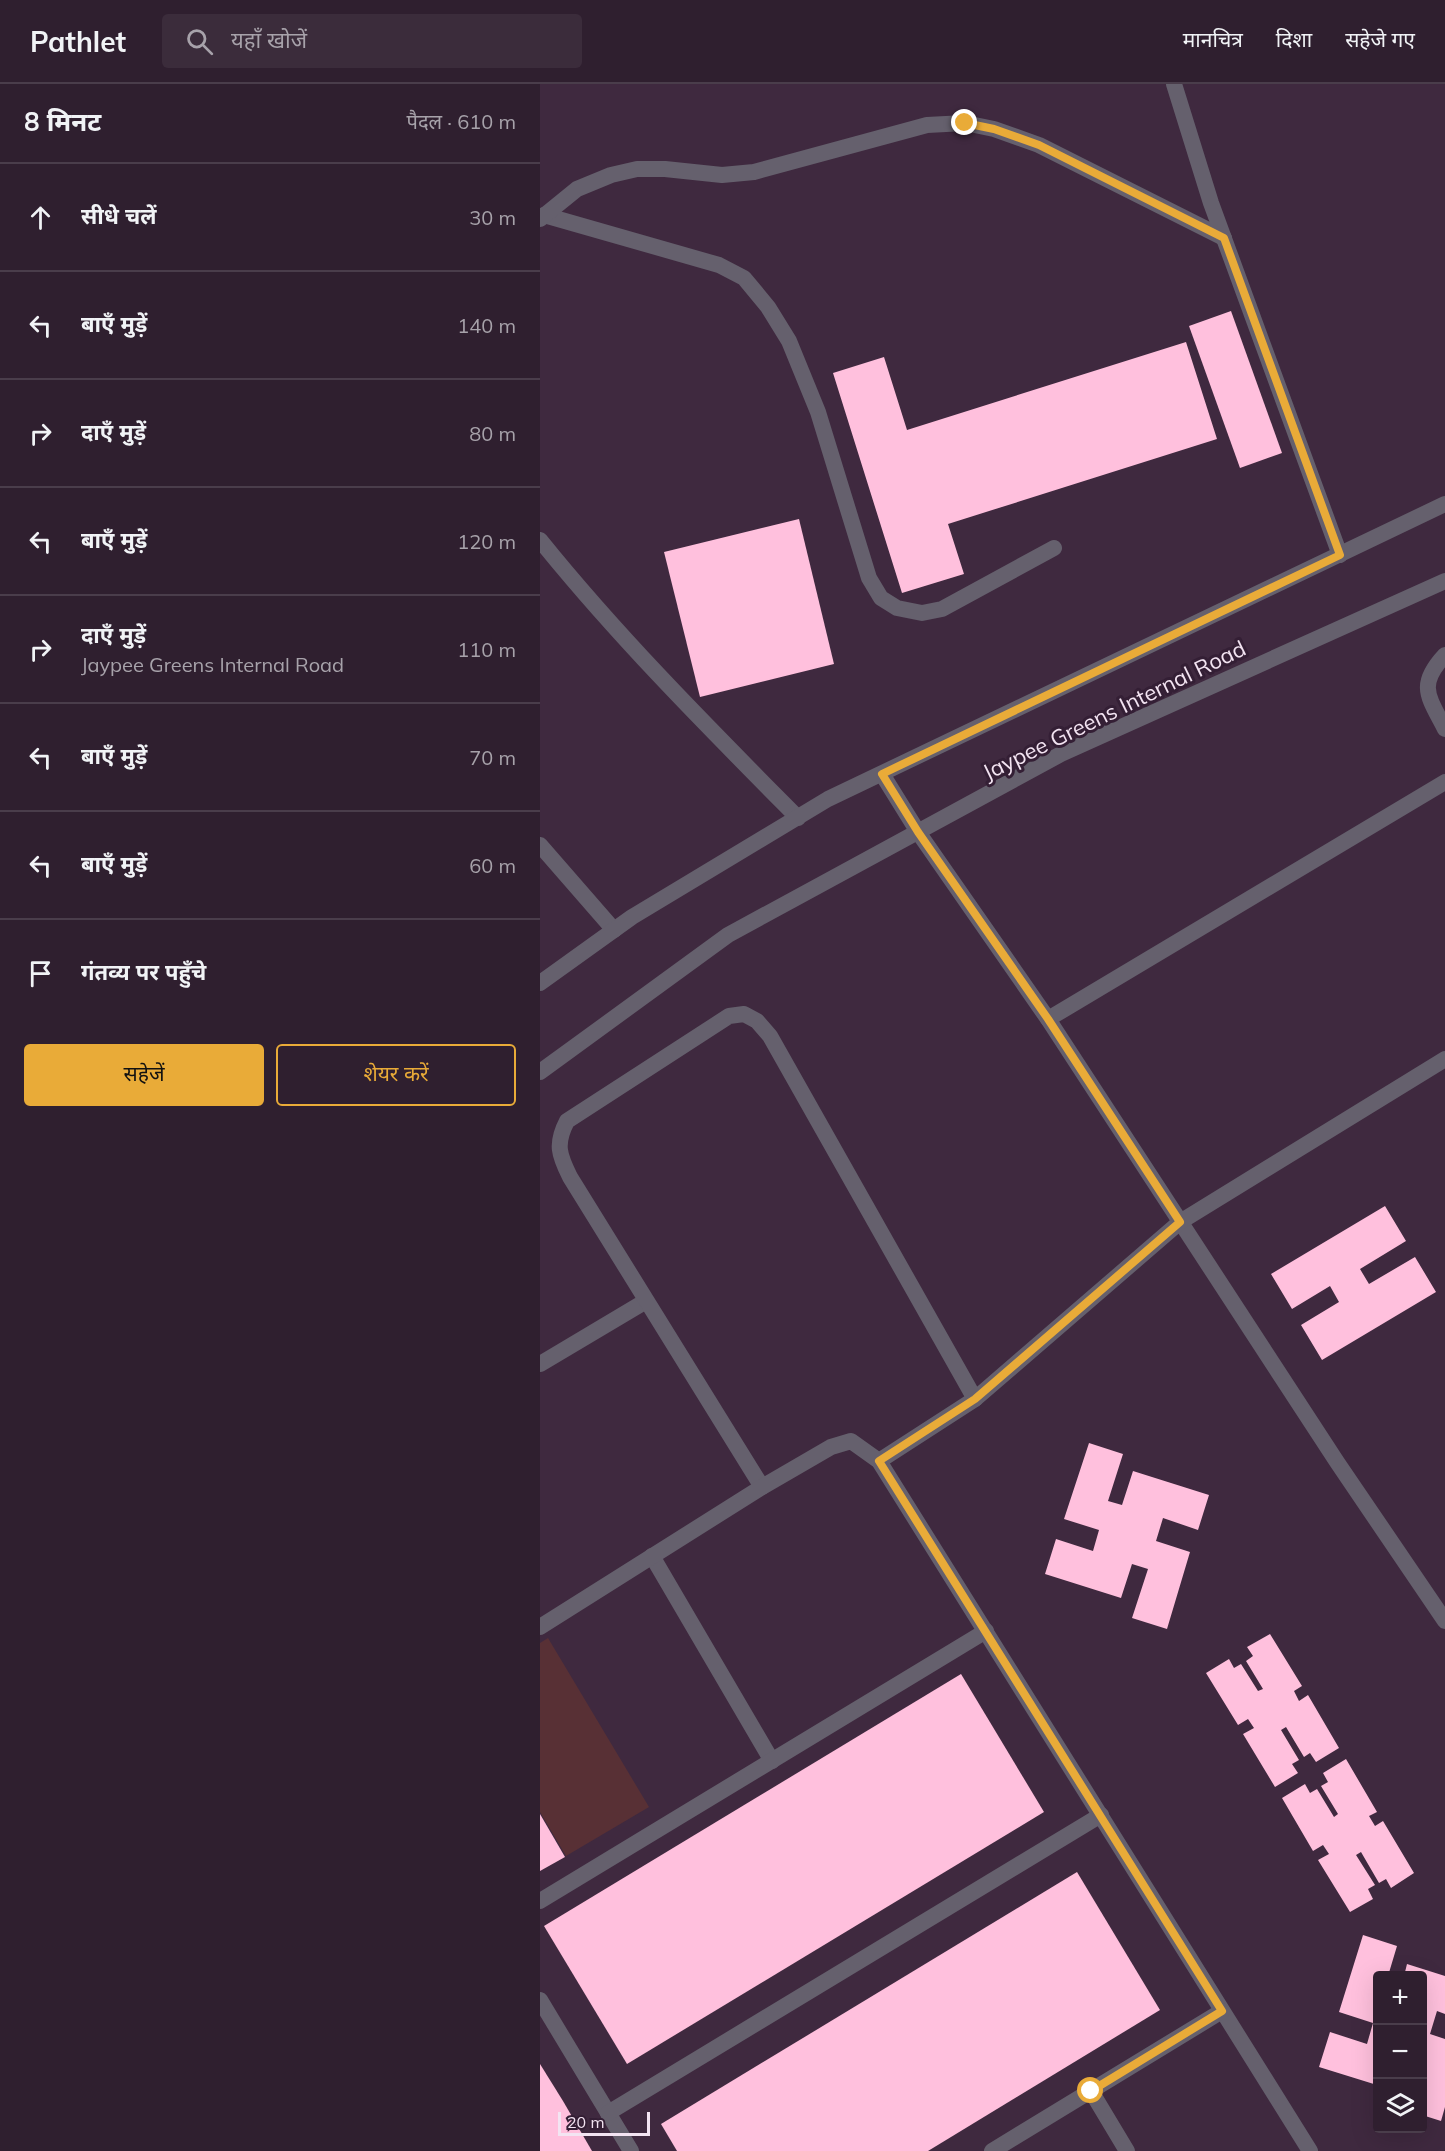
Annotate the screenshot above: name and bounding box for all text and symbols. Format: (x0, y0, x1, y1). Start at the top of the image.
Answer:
search box (162, 14, 582, 68)
text: Pathlet (30, 24, 126, 59)
icon: search (183, 25, 216, 58)
text: यहाँ खोजें (231, 26, 307, 54)
text: मानचित्र (1183, 26, 1243, 52)
text: दिशा (1276, 26, 1312, 52)
text: सहेजे गए (1345, 26, 1415, 52)
text: 8 मिनट (24, 105, 101, 138)
text: पैदल · 610 m (407, 109, 516, 134)
route end (951, 109, 977, 135)
icon: ahead (24, 201, 57, 234)
text: सीधे चलें (81, 202, 156, 230)
text: 30 m (469, 205, 516, 230)
icon: left (24, 309, 57, 342)
text: बाएँ मुड़ें (81, 310, 147, 338)
text: 140 m (457, 313, 516, 338)
icon: right (24, 417, 57, 450)
text: दाएँ मुड़ें (81, 418, 146, 446)
text: 80 m (469, 421, 516, 446)
icon: left (24, 525, 57, 558)
text: बाएँ मुड़ें (81, 526, 147, 554)
text: 120 m (457, 529, 516, 554)
text: दाएँ मुड़ें (81, 621, 146, 649)
icon: right (24, 633, 57, 666)
street label: Jaypee Greens Internal Road (978, 634, 1250, 786)
text: 110 m (457, 637, 516, 662)
text: Jaypee Greens Internal Road (81, 652, 344, 677)
icon: left (24, 741, 57, 774)
text: बाएँ मुड़ें (81, 742, 147, 770)
text: 70 m (469, 745, 516, 770)
icon: left (24, 849, 57, 882)
text: बाएँ मुड़ें (81, 850, 147, 878)
text: 60 m (469, 853, 516, 878)
icon: arrive (24, 957, 57, 990)
text: गंतव्य पर पहुँचे (81, 958, 206, 986)
button: सहेजें (24, 1044, 264, 1106)
button: शेयर करें (276, 1044, 516, 1106)
map controls (1373, 1971, 1427, 2133)
button: + (1373, 1971, 1427, 2025)
button: − (1373, 2025, 1427, 2079)
route start (1077, 2077, 1103, 2103)
button: layers (1373, 2079, 1427, 2133)
scale bar (558, 2109, 650, 2136)
text: 20 m (567, 2112, 604, 2132)

